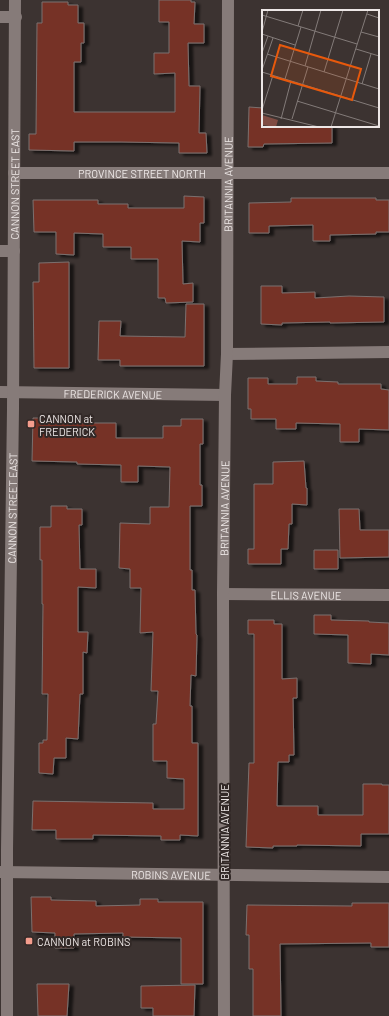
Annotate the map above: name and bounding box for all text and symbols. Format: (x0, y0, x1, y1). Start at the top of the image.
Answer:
inset map (262, 10, 379, 127)
street label: CANNON STREET EAST (7, 129, 21, 240)
street label: BRITANNIA AVENUE (221, 136, 234, 232)
street label: PROVINCE STREET NORTH (78, 167, 206, 180)
street label: FREDERICK AVENUE (64, 386, 163, 401)
place label: CANNON at FREDERICK (39, 412, 95, 438)
marker: CANNON at FREDERICK (26, 419, 36, 429)
street label: CANNON STREET EAST (4, 452, 19, 564)
street label: BRITANNIA AVENUE (217, 460, 231, 556)
street label: ELLIS AVENUE (270, 588, 342, 601)
street label: BRITANNIA AVENUE (218, 784, 231, 880)
street label: ROBINS AVENUE (131, 867, 211, 881)
place label: CANNON at ROBINS (37, 935, 131, 948)
marker: CANNON at ROBINS (24, 936, 34, 946)

